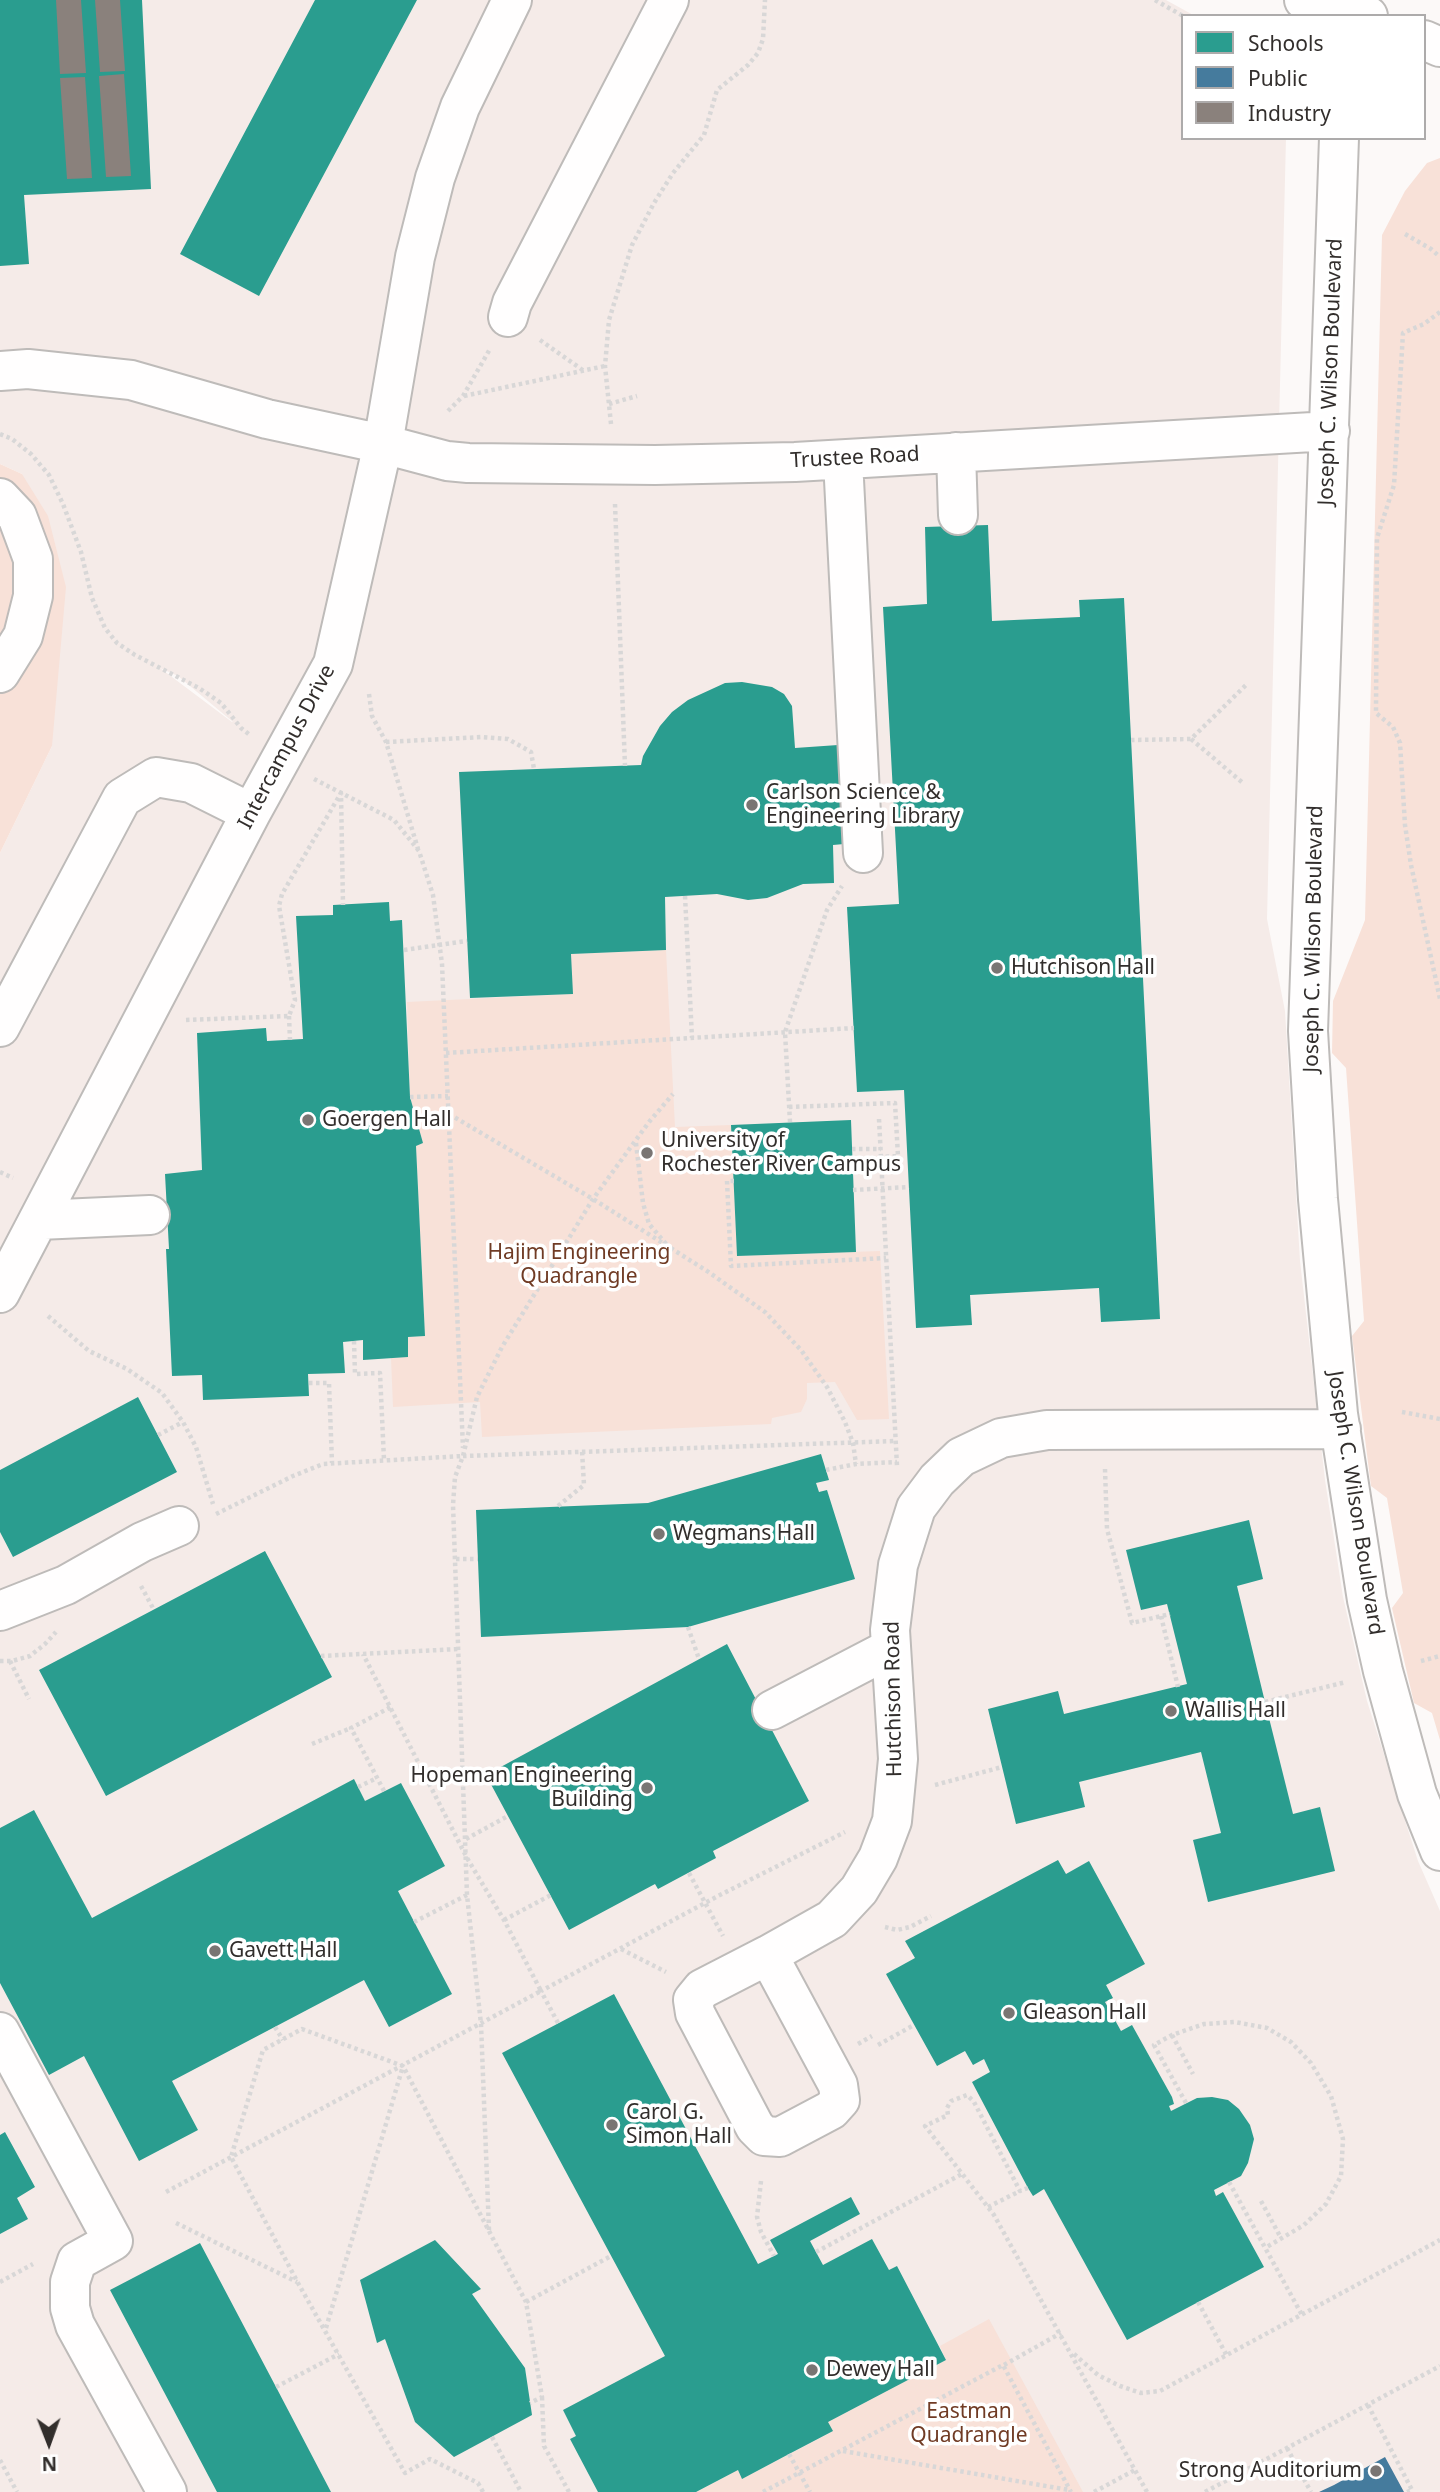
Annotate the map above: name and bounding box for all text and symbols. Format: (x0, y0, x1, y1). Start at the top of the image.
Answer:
legend (1181, 14, 1426, 140)
text: Schools (1248, 29, 1323, 57)
text: Public (1248, 64, 1308, 92)
text: Industry (1248, 99, 1331, 127)
street label: Joseph C. Wilson Boulevard (1314, 238, 1348, 506)
street label: Trustee Road (790, 442, 920, 474)
street label: Intercampus Drive (233, 660, 341, 834)
place label: Carlson Science & Engineering Library (766, 780, 960, 830)
marker: Carlson Science & Engineering Library (744, 797, 760, 813)
street label: Joseph C. Wilson Boulevard (1299, 805, 1329, 1073)
place label: Hutchison Hall (1011, 955, 1155, 981)
marker: Hutchison Hall (989, 960, 1005, 976)
place label: Goergen Hall (322, 1107, 452, 1133)
marker: Goergen Hall (300, 1112, 316, 1128)
place label: University of Rochester River Campus (661, 1128, 901, 1178)
marker: University of Rochester River Campus (639, 1145, 655, 1161)
park label: Hajim Engineering Quadrangle (488, 1240, 670, 1290)
street label: Joseph C. Wilson Boulevard (1322, 1369, 1388, 1637)
place label: Wegmans Hall (673, 1521, 815, 1547)
marker: Wegmans Hall (651, 1526, 667, 1542)
street label: Hutchison Road (880, 1621, 908, 1777)
place label: Wallis Hall (1185, 1698, 1286, 1724)
marker: Wallis Hall (1163, 1703, 1179, 1719)
place label: Hopeman Engineering Building (410, 1763, 633, 1813)
marker: Hopeman Engineering Building (639, 1780, 655, 1796)
place label: Gavett Hall (229, 1938, 337, 1964)
marker: Gavett Hall (207, 1943, 223, 1959)
place label: Gleason Hall (1023, 2000, 1147, 2026)
marker: Gleason Hall (1001, 2005, 1017, 2021)
place label: Carol G. Simon Hall (626, 2100, 732, 2150)
marker: Carol G. Simon Hall (604, 2117, 620, 2133)
place label: Dewey Hall (826, 2357, 935, 2383)
marker: Dewey Hall (804, 2362, 820, 2378)
park label: Eastman Quadrangle (910, 2399, 1028, 2449)
north arrow (14, 2408, 84, 2478)
text: N (41, 2451, 57, 2477)
place label: Strong Auditorium (1179, 2458, 1362, 2484)
marker: Strong Auditorium (1368, 2463, 1384, 2479)

